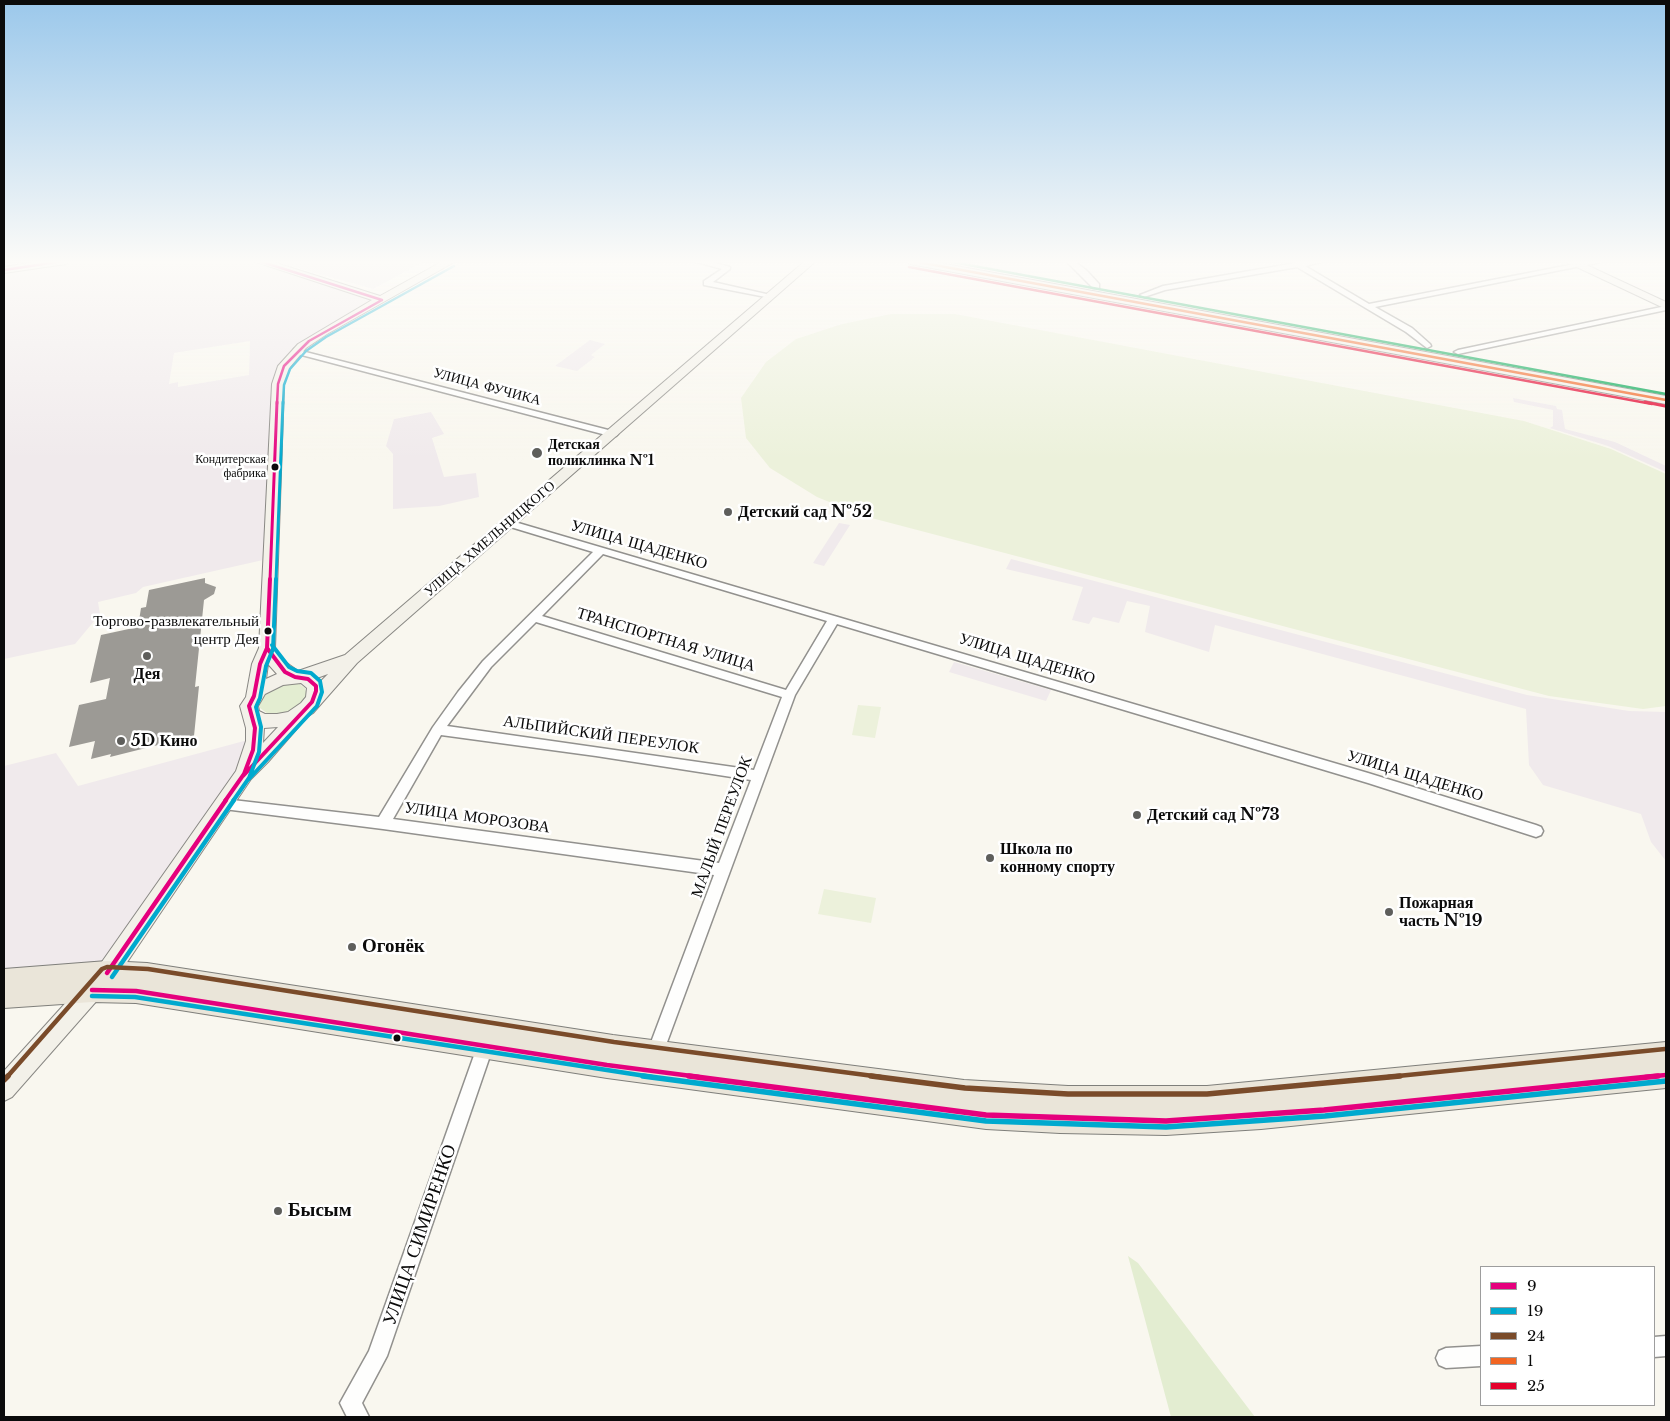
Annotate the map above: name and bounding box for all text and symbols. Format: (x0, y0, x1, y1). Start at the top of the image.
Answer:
street label: УЛИЦА ФУЧИКА (431, 365, 543, 409)
place label: Детская поликлинка №1 (548, 437, 654, 470)
marker: Детская поликлинка №1 (530, 446, 544, 460)
place label: Кондитерская фабрика (195, 453, 266, 481)
marker: Кондитерская фабрика (270, 462, 280, 472)
street label: УЛИЦА ХМЕЛЬНИЦКОГО (421, 478, 559, 600)
place label: Детский сад №52 (738, 502, 872, 522)
marker: Детский сад №52 (722, 506, 734, 518)
street label: УЛИЦА ЩАДЕНКО (568, 516, 710, 574)
street label: ТРАНСПОРТНАЯ УЛИЦА (574, 604, 758, 676)
place label: Торгово-развлекательный центр Дея (93, 613, 259, 648)
marker: Торгово-развлекательный центр Дея (263, 626, 273, 636)
street label: УЛИЦА ЩАДЕНКО (957, 629, 1097, 689)
marker: Дея (141, 650, 153, 662)
place label: Дея (134, 664, 160, 684)
street label: АЛЬПИЙСКИЙ ПЕРЕУЛОК (502, 712, 700, 758)
place label: 5D Кино (131, 731, 198, 751)
marker: 5D Кино (115, 735, 127, 747)
street label: УЛИЦА ЩАДЕНКО (1345, 746, 1485, 806)
street label: МАЛЫЙ ПЕРЕУЛОК (687, 754, 757, 900)
street label: УЛИЦА МОРОЗОВА (403, 798, 551, 838)
place label: Детский сад №73 (1147, 805, 1280, 825)
marker: Детский сад №73 (1131, 809, 1143, 821)
place label: Школа по конному спорту (1000, 839, 1115, 877)
marker: Школа по конному спорту (984, 852, 996, 864)
place label: Пожарная часть №19 (1399, 893, 1483, 931)
marker: Пожарная часть №19 (1383, 906, 1395, 918)
place label: Огонёк (362, 936, 425, 958)
marker: Огонёк (346, 941, 358, 953)
unlabelled marker (392, 1033, 402, 1043)
street label: УЛИЦА СИМИРЕНКО (378, 1142, 462, 1328)
place label: Бысым (288, 1200, 352, 1222)
marker: Бысым (272, 1205, 284, 1217)
legend (1480, 1266, 1655, 1406)
text: 9 (1527, 1276, 1537, 1295)
text: 19 (1527, 1301, 1543, 1320)
text: 24 (1527, 1326, 1545, 1345)
text: 1 (1527, 1351, 1534, 1370)
text: 25 (1527, 1376, 1545, 1395)

